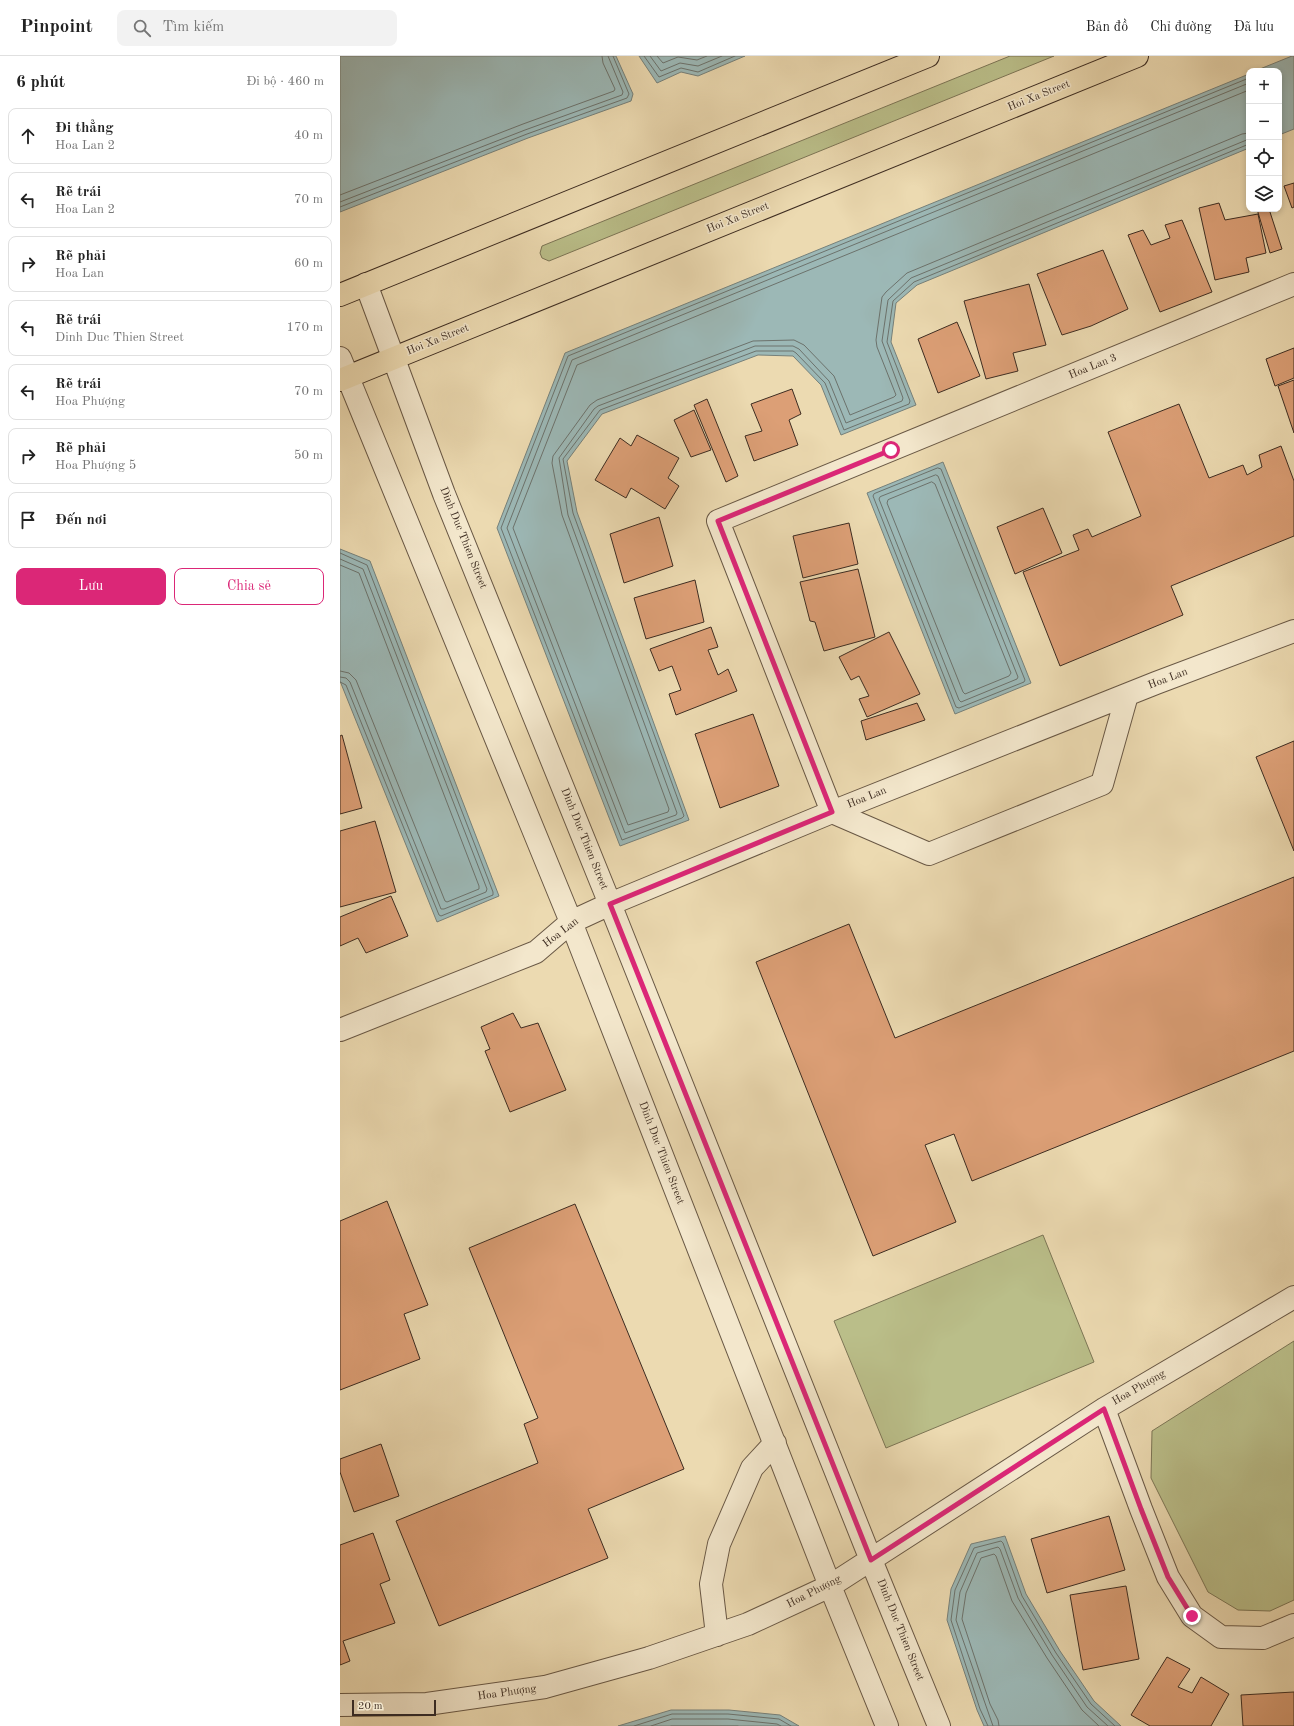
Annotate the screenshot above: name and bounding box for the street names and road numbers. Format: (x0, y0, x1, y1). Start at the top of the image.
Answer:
street label: Hoi Xa Street (1006, 78, 1072, 113)
street label: Hoi Xa Street (705, 200, 771, 235)
street label: Hoi Xa Street (405, 322, 471, 357)
street label: Hoa Lan 3 (1067, 352, 1119, 382)
street label: Dinh Duc Thien Street (437, 485, 489, 591)
street label: Hoa Lan (1147, 666, 1189, 692)
street label: Hoa Lan (846, 785, 888, 811)
street label: Dinh Duc Thien Street (558, 786, 610, 892)
street label: Hoa Lan (541, 916, 581, 950)
street label: Dinh Duc Thien Street (636, 1100, 686, 1206)
street label: Hoa Phượng (1111, 1368, 1167, 1408)
street label: Hoa Phượng (785, 1574, 843, 1610)
street label: Dinh Duc Thien Street (874, 1577, 926, 1683)
street label: Hoa Phượng (477, 1683, 537, 1703)

